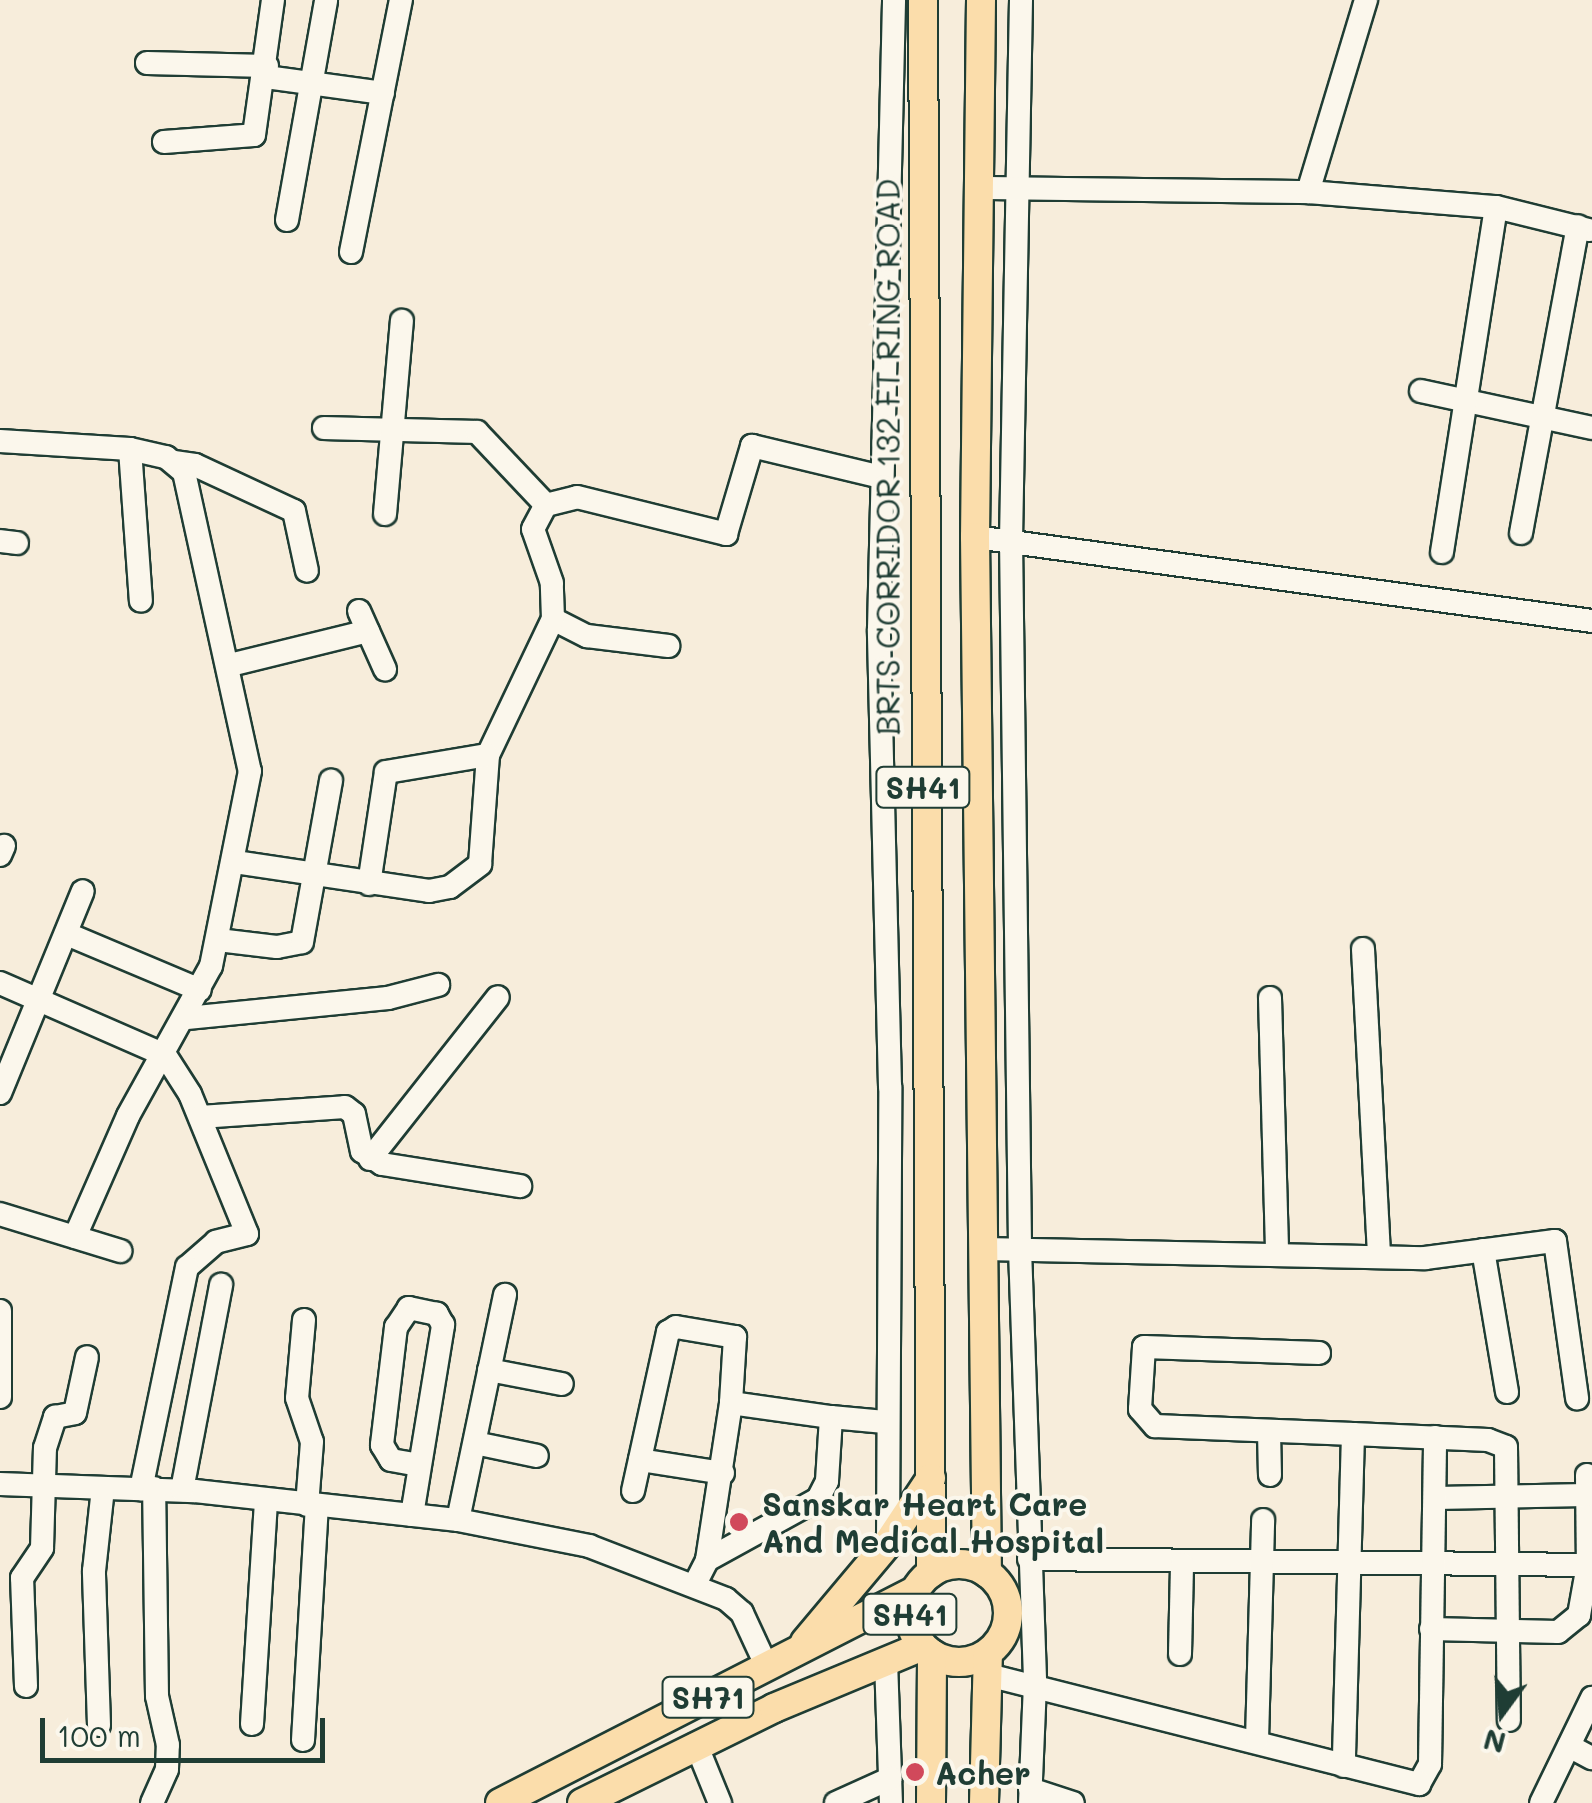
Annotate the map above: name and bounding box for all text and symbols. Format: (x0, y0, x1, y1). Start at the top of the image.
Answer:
street label: BRTS CORRIDOR 132 FT RING ROAD (868, 179, 906, 735)
road number: SH41 (873, 762, 973, 812)
place label: Sanskar Heart Care And Medical Hospital (762, 1485, 1104, 1560)
marker: Sanskar Heart Care And Medical Hospital (726, 1509, 752, 1535)
road number: SH41 (860, 1589, 960, 1639)
north arrow (1452, 1663, 1552, 1763)
road number: SH71 (660, 1672, 756, 1722)
scale bar (45, 1698, 330, 1760)
text: 100 m (57, 1715, 141, 1755)
text: N (1479, 1722, 1509, 1762)
place label: Acher (935, 1753, 1031, 1791)
marker: Acher (904, 1761, 926, 1783)

